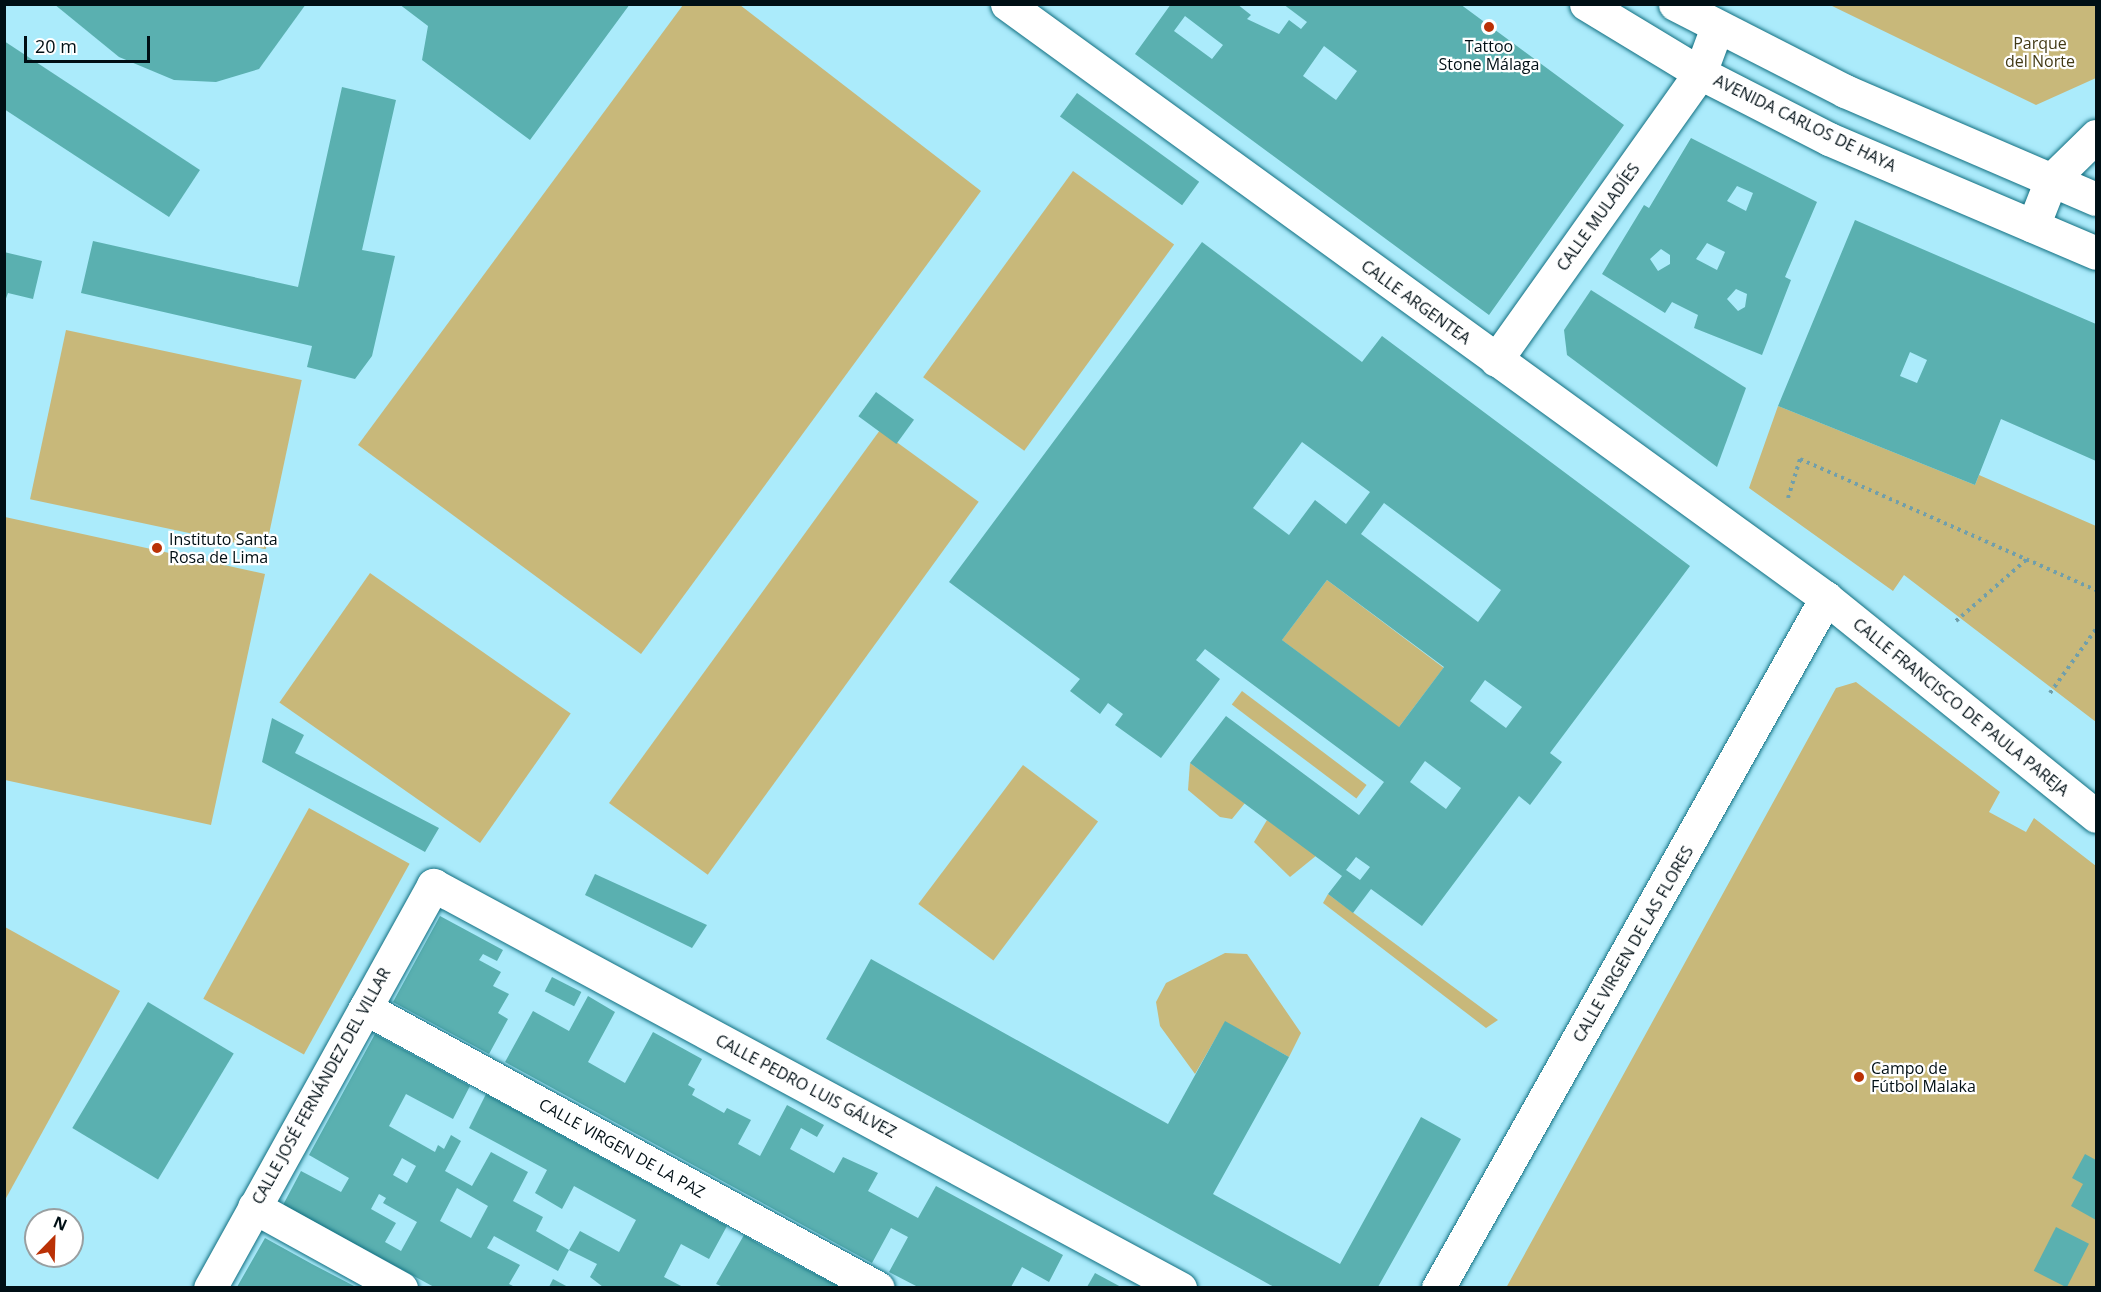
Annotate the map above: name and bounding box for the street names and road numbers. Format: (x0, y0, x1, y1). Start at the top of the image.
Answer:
street label: AVENIDA CARLOS DE HAYA (1711, 70, 1899, 176)
street label: CALLE MULADÍES (1553, 159, 1643, 275)
street label: CALLE ARGENTEA (1358, 256, 1474, 348)
street label: CALLE FRANCISCO DE PAULA PAREJA (1849, 614, 2073, 800)
street label: CALLE VIRGEN DE LAS FLORES (1569, 843, 1697, 1045)
street label: CALLE JOSÉ FERNÁNDEZ DEL VILLAR (248, 964, 394, 1208)
street label: CALLE PEDRO LUIS GÁLVEZ (712, 1030, 900, 1142)
street label: CALLE VIRGEN DE LA PAZ (536, 1094, 708, 1202)

